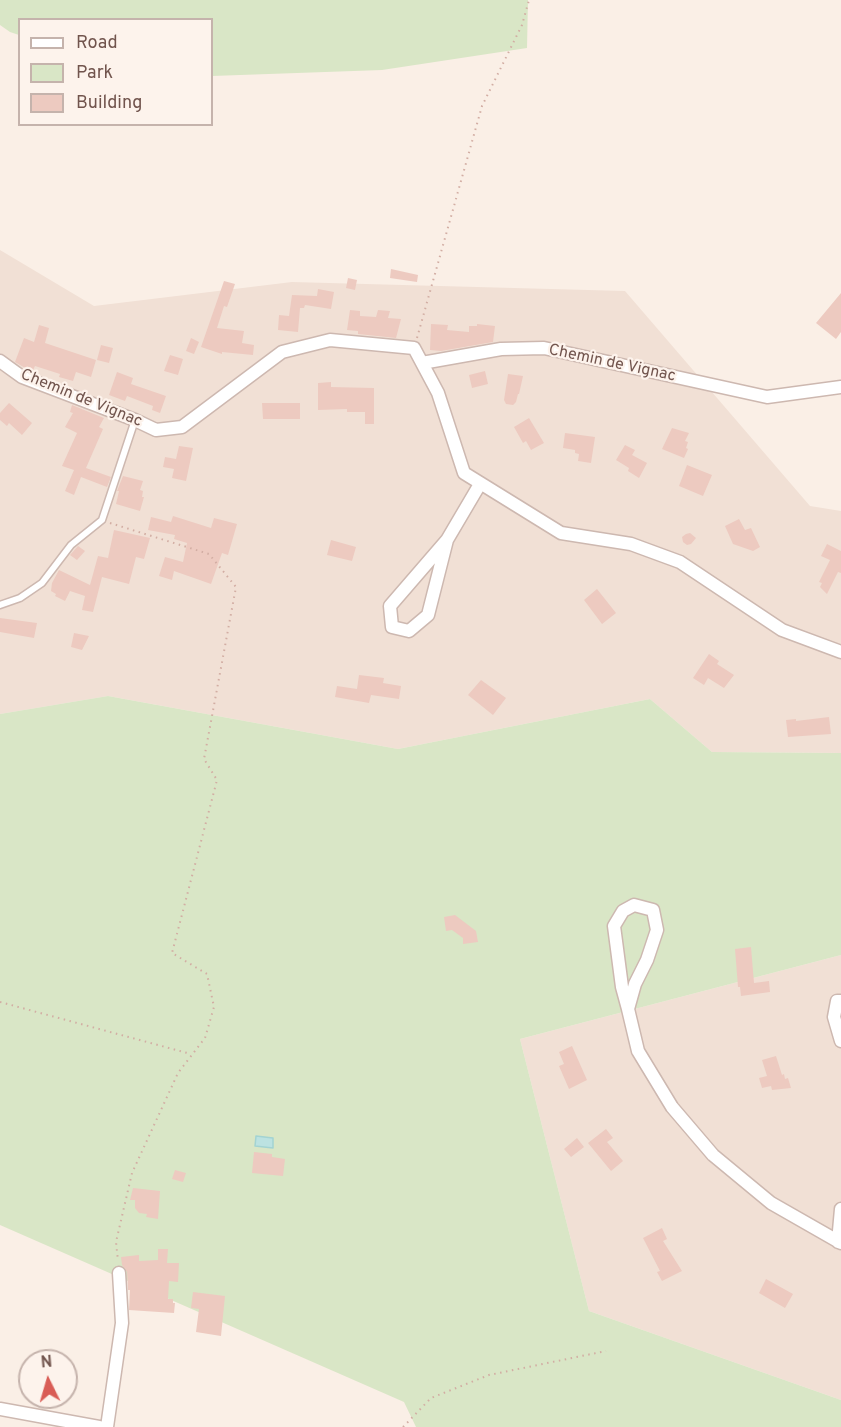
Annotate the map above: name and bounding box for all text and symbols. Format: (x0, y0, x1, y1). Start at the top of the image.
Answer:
legend (18, 18, 213, 126)
text: Road (76, 32, 118, 55)
text: Park (76, 62, 113, 85)
text: Building (76, 92, 142, 115)
street label: Chemin de Vignac (547, 341, 677, 387)
street label: Chemin de Vignac (17, 366, 145, 432)
north arrow (18, 1349, 78, 1409)
text: N (40, 1353, 53, 1374)

